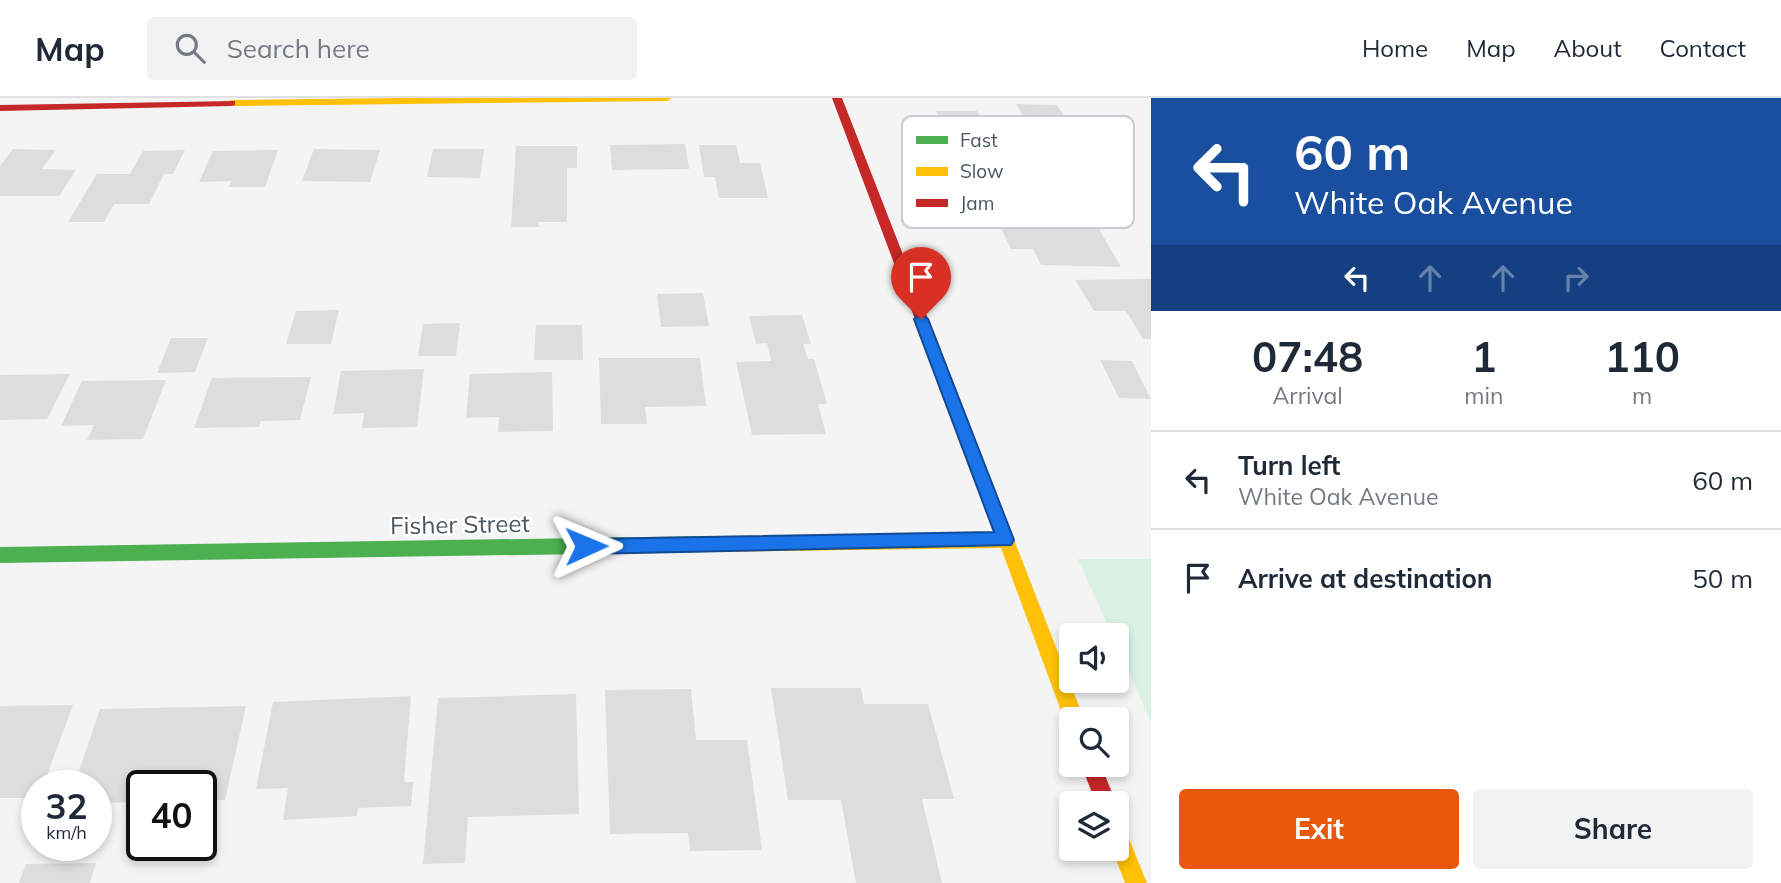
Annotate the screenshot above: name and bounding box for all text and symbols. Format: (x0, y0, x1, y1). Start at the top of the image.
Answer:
search box (147, 17, 637, 80)
text: Map (35, 28, 105, 69)
icon: search (171, 29, 209, 67)
text: Search here (227, 32, 370, 65)
text: Home (1362, 33, 1428, 63)
text: Map (1466, 33, 1516, 63)
text: About (1554, 33, 1622, 63)
text: Contact (1660, 33, 1746, 63)
legend (902, 116, 1134, 228)
text: 60 m (1294, 121, 1410, 182)
icon: left (1179, 126, 1270, 217)
text: Fast (960, 128, 998, 152)
text: Slow (960, 159, 1004, 183)
text: White Oak Avenue (1294, 182, 1573, 222)
text: Jam (960, 191, 994, 215)
pin (891, 247, 951, 319)
icon: arrive (902, 258, 940, 296)
icon: left (1338, 259, 1376, 297)
icon: ahead (1411, 259, 1449, 297)
icon: ahead (1484, 259, 1522, 297)
icon: right (1557, 259, 1595, 297)
text: 07:48 (1252, 330, 1363, 383)
text: 1 (1471, 330, 1496, 383)
text: 110 (1604, 330, 1680, 383)
text: Arrival (1272, 381, 1343, 410)
text: min (1464, 381, 1503, 410)
text: m (1632, 381, 1652, 410)
text: Turn left (1238, 449, 1340, 482)
icon: left (1179, 461, 1217, 499)
text: 60 m (1692, 464, 1753, 497)
text: White Oak Avenue (1238, 482, 1439, 511)
street label: Fisher Street (390, 508, 530, 540)
position arrow (549, 509, 623, 583)
icon: arrive (1179, 559, 1217, 597)
text: Arrive at destination (1238, 562, 1493, 595)
text: 50 m (1692, 562, 1753, 595)
map controls (1059, 623, 1129, 861)
button: sound (1059, 623, 1129, 693)
button: search (1059, 707, 1129, 777)
speed limit sign: 40 (126, 770, 217, 861)
text: 32 (45, 784, 88, 828)
button: Exit (1179, 789, 1459, 869)
button: Share (1473, 789, 1753, 869)
button: layers (1059, 791, 1129, 861)
text: km/h (46, 821, 87, 844)

